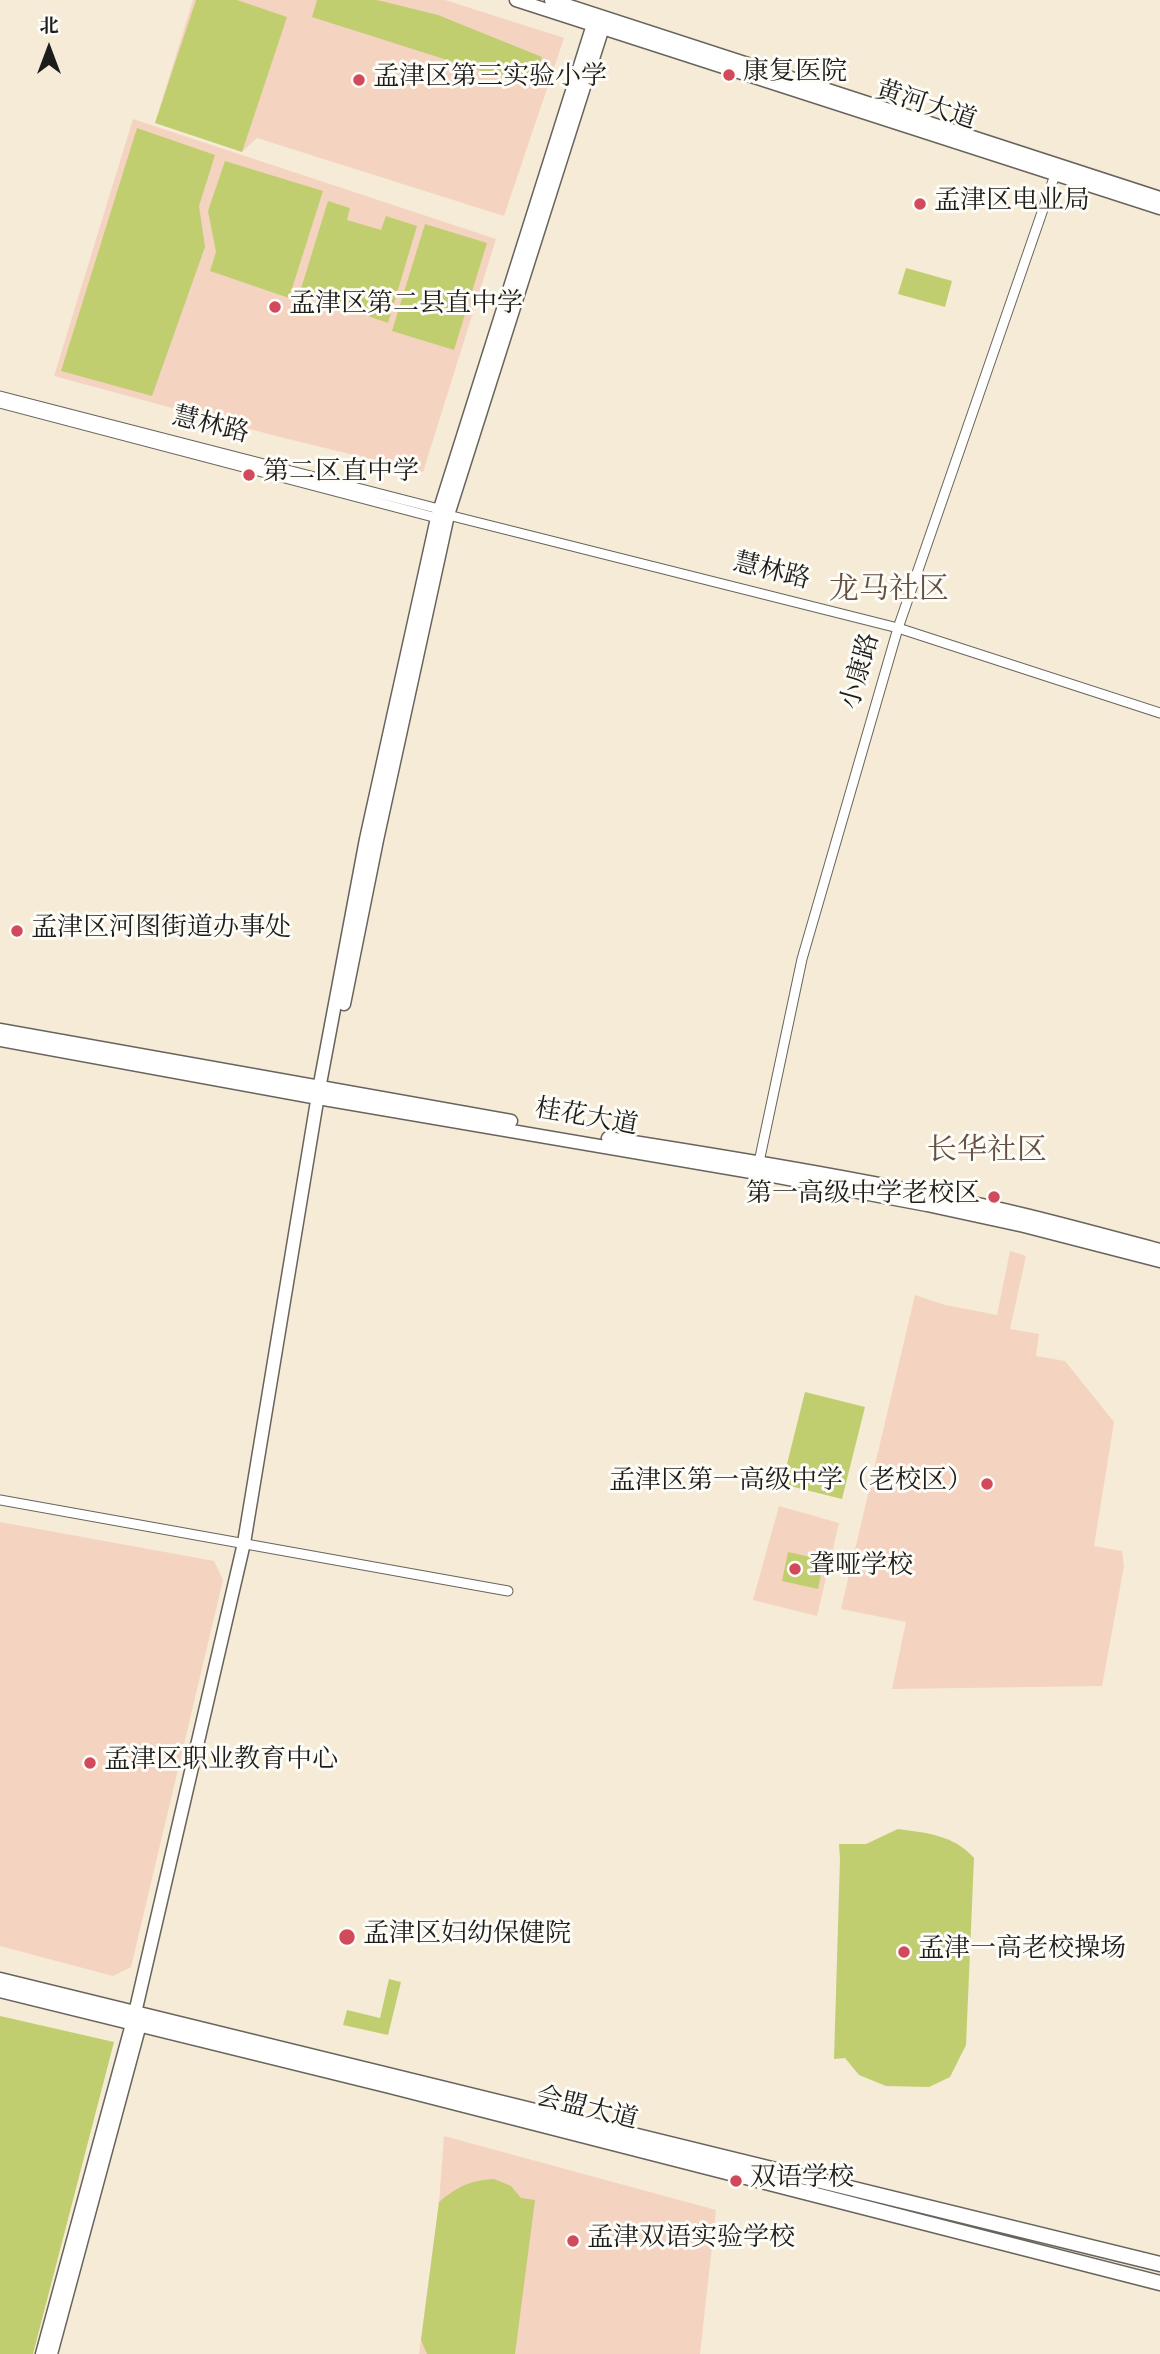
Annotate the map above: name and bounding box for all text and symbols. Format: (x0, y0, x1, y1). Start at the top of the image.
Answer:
north arrow (14, 14, 84, 84)
text: 北 (39, 14, 59, 41)
place label: 康复医院 (743, 59, 847, 91)
place label: 孟津区第三实验小学 (373, 64, 607, 96)
marker: 康复医院 (721, 67, 737, 83)
marker: 孟津区第三实验小学 (351, 72, 367, 88)
street label: 黄河大道 (871, 77, 979, 139)
place label: 孟津区电业局 (934, 188, 1090, 220)
marker: 孟津区电业局 (912, 196, 928, 212)
place label: 孟津区第二县直中学 (289, 291, 523, 323)
marker: 孟津区第二县直中学 (267, 299, 283, 315)
street label: 慧林路 (168, 403, 252, 453)
place label: 第二区直中学 (263, 459, 419, 491)
marker: 第二区直中学 (241, 467, 257, 483)
street label: 慧林路 (729, 549, 813, 599)
district label: 龙马社区 (829, 575, 949, 611)
street label: 小康路 (837, 630, 889, 714)
place label: 孟津区河图街道办事处 (31, 915, 291, 947)
marker: 孟津区河图街道办事处 (9, 923, 25, 939)
street label: 桂花大道 (532, 1096, 640, 1144)
district label: 长华社区 (927, 1136, 1047, 1172)
place label: 第一高级中学老校区 (746, 1181, 980, 1213)
marker: 第一高级中学老校区 (986, 1189, 1002, 1205)
place label: 孟津区第一高级中学（老校区） (609, 1468, 973, 1500)
marker: 孟津区第一高级中学（老校区） (979, 1476, 995, 1492)
place label: 聋哑学校 (809, 1553, 913, 1585)
marker: 聋哑学校 (787, 1561, 803, 1577)
place label: 孟津区职业教育中心 (104, 1747, 338, 1779)
marker: 孟津区职业教育中心 (82, 1755, 98, 1771)
place label: 孟津区妇幼保健院 (363, 1921, 571, 1953)
marker: 孟津区妇幼保健院 (337, 1927, 357, 1947)
place label: 孟津一高老校操场 (918, 1936, 1126, 1968)
marker: 孟津一高老校操场 (896, 1944, 912, 1960)
street label: 会盟大道 (532, 2083, 640, 2139)
place label: 双语学校 (750, 2165, 854, 2197)
marker: 双语学校 (728, 2173, 744, 2189)
place label: 孟津双语实验学校 (587, 2225, 795, 2257)
marker: 孟津双语实验学校 (565, 2233, 581, 2249)

